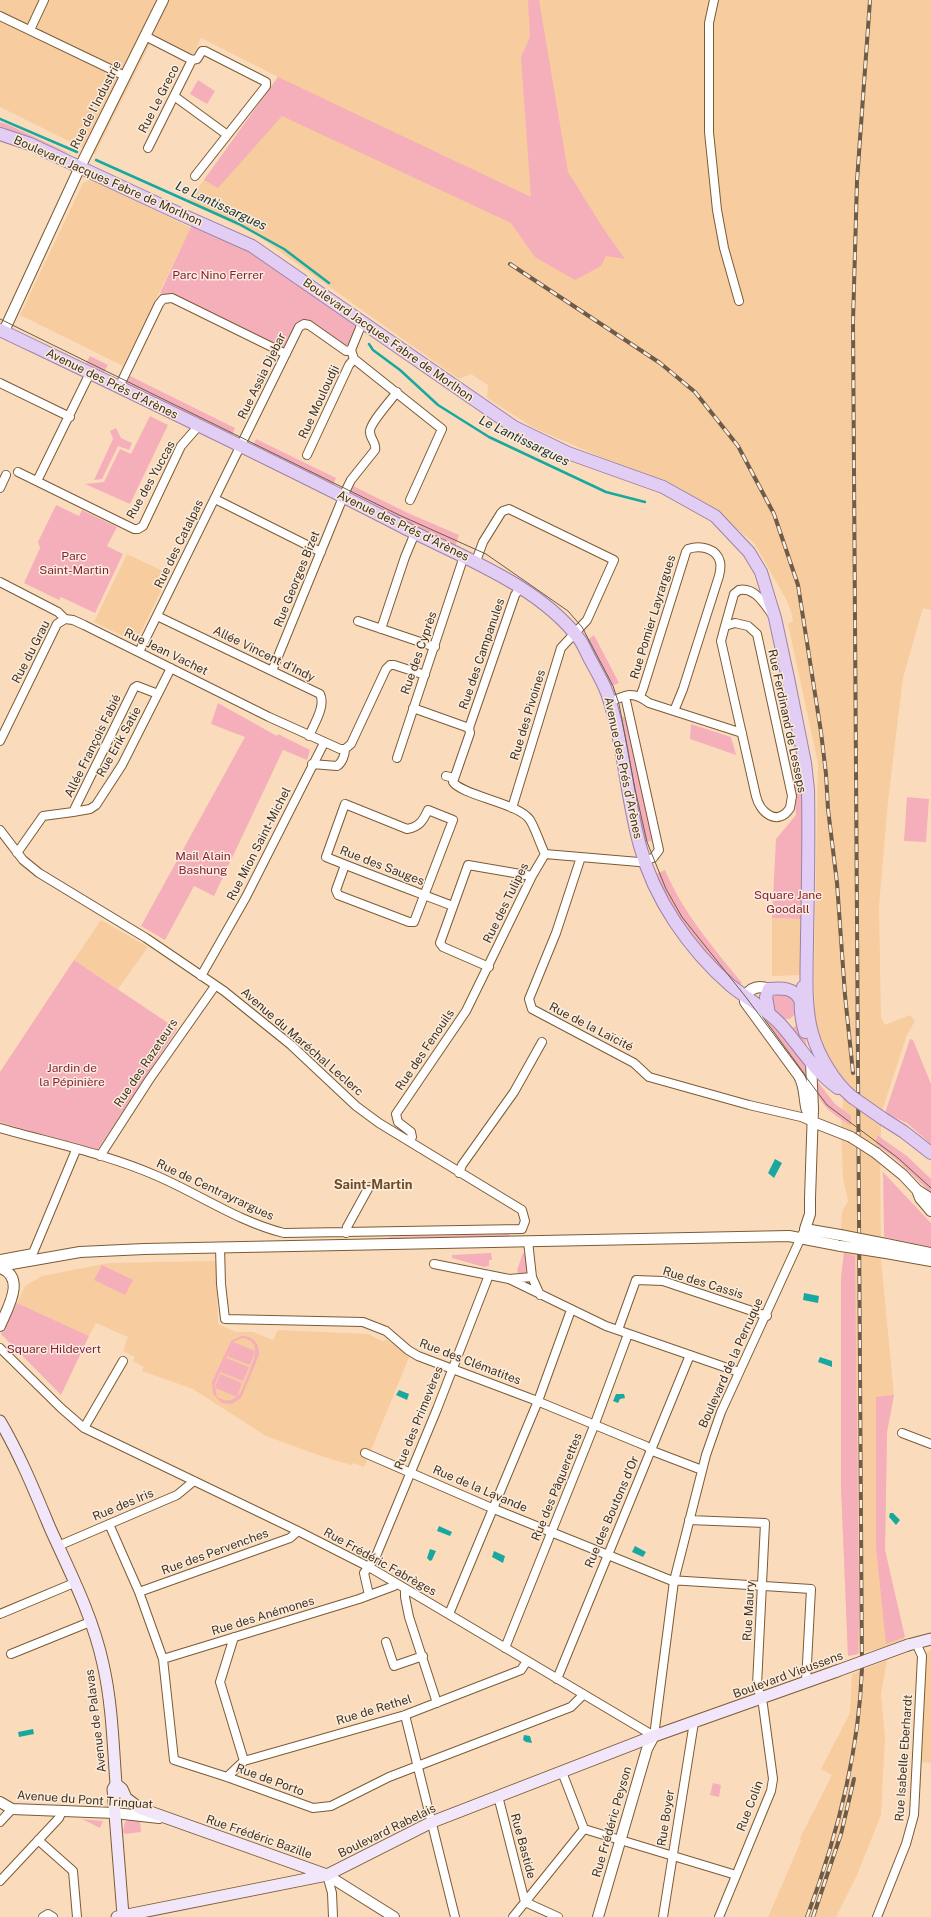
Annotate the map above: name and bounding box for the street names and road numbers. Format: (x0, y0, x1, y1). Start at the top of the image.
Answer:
street label: Rue de l'Industrie (68, 58, 124, 152)
street label: Rue Le Greco (136, 63, 182, 135)
street label: Boulevard Jacques Fabre de Morlhon (11, 133, 205, 229)
street label: Boulevard Jacques Fabre de Morlhon (300, 275, 476, 405)
street label: Rue Assia Djebar (235, 330, 289, 422)
street label: Avenue des Prés d'Arènes (44, 346, 180, 422)
street label: Rue Mouloudji (296, 363, 342, 441)
street label: Rue des Yuccas (124, 439, 178, 521)
street label: Avenue des Prés d'Arènes (335, 488, 471, 564)
street label: Rue des Catalpas (151, 497, 207, 591)
street label: Rue Georges Bizet (271, 529, 323, 629)
street label: Rue Pomier Layrargues (627, 553, 679, 681)
street label: Rue des Campanules (456, 597, 508, 711)
street label: Rue des Cyprès (398, 610, 440, 696)
street label: Rue du Grau (9, 618, 53, 686)
street label: Allée Vincent d'Indy (211, 623, 317, 685)
street label: Rue Jean Vachet (122, 626, 210, 678)
street label: Rue Ferdinand de Lesseps (765, 648, 809, 794)
street label: Rue des Pivoines (507, 668, 549, 762)
street label: Allée François Fabié (62, 692, 124, 800)
street label: Avenue des Prés d'Arènes (601, 696, 645, 840)
street label: Rue Erik Satie (94, 704, 144, 780)
street label: Rue Mion Saint-Michel (224, 785, 294, 903)
street label: Rue des Sauges (338, 843, 426, 889)
street label: Rue des Tulipes (480, 860, 532, 946)
street label: Avenue du Maréchal Leclerc (238, 985, 366, 1099)
street label: Rue de la Laïcité (547, 1000, 635, 1054)
street label: Rue des Fenouils (393, 1007, 457, 1093)
street label: Rue des Razeteurs (111, 1016, 181, 1110)
street label: Rue de Centrayrargues (154, 1156, 276, 1224)
street label: Rue des Cassis (661, 1264, 745, 1302)
street label: Boulevard de la Perruque (696, 1296, 766, 1430)
street label: Rue des Clématites (417, 1336, 523, 1388)
street label: Rue des Primevères (392, 1364, 446, 1472)
street label: Rue des Pâquerettes (529, 1431, 585, 1543)
street label: Rue des Boutons d'Or (582, 1454, 642, 1570)
street label: Rue de la Lavande (431, 1463, 529, 1515)
street label: Rue des Iris (90, 1486, 156, 1524)
street label: Rue Frédéric Fabrèges (321, 1525, 439, 1599)
street label: Rue des Pervenches (160, 1526, 270, 1578)
street label: Rue Maury (740, 1581, 758, 1641)
street label: Rue des Anémones (210, 1594, 316, 1638)
street label: Boulevard Vieussens (731, 1648, 845, 1702)
street label: Avenue de Palavas (83, 1669, 109, 1773)
street label: Rue de Rethel (335, 1692, 413, 1728)
street label: Rue Isabelle Eberhardt (892, 1694, 916, 1822)
street label: Rue de Porto (234, 1761, 306, 1799)
street label: Rue Frédéric Peyson (589, 1765, 635, 1879)
street label: Rue Colin (734, 1779, 766, 1833)
street label: Avenue du Pont Trinquat (17, 1788, 153, 1812)
street label: Rue Boyer (654, 1789, 678, 1847)
street label: Boulevard Rabelais (336, 1801, 438, 1861)
street label: Rue Frédéric Bazille (204, 1812, 314, 1862)
street label: Rue Bastide (507, 1812, 539, 1880)

